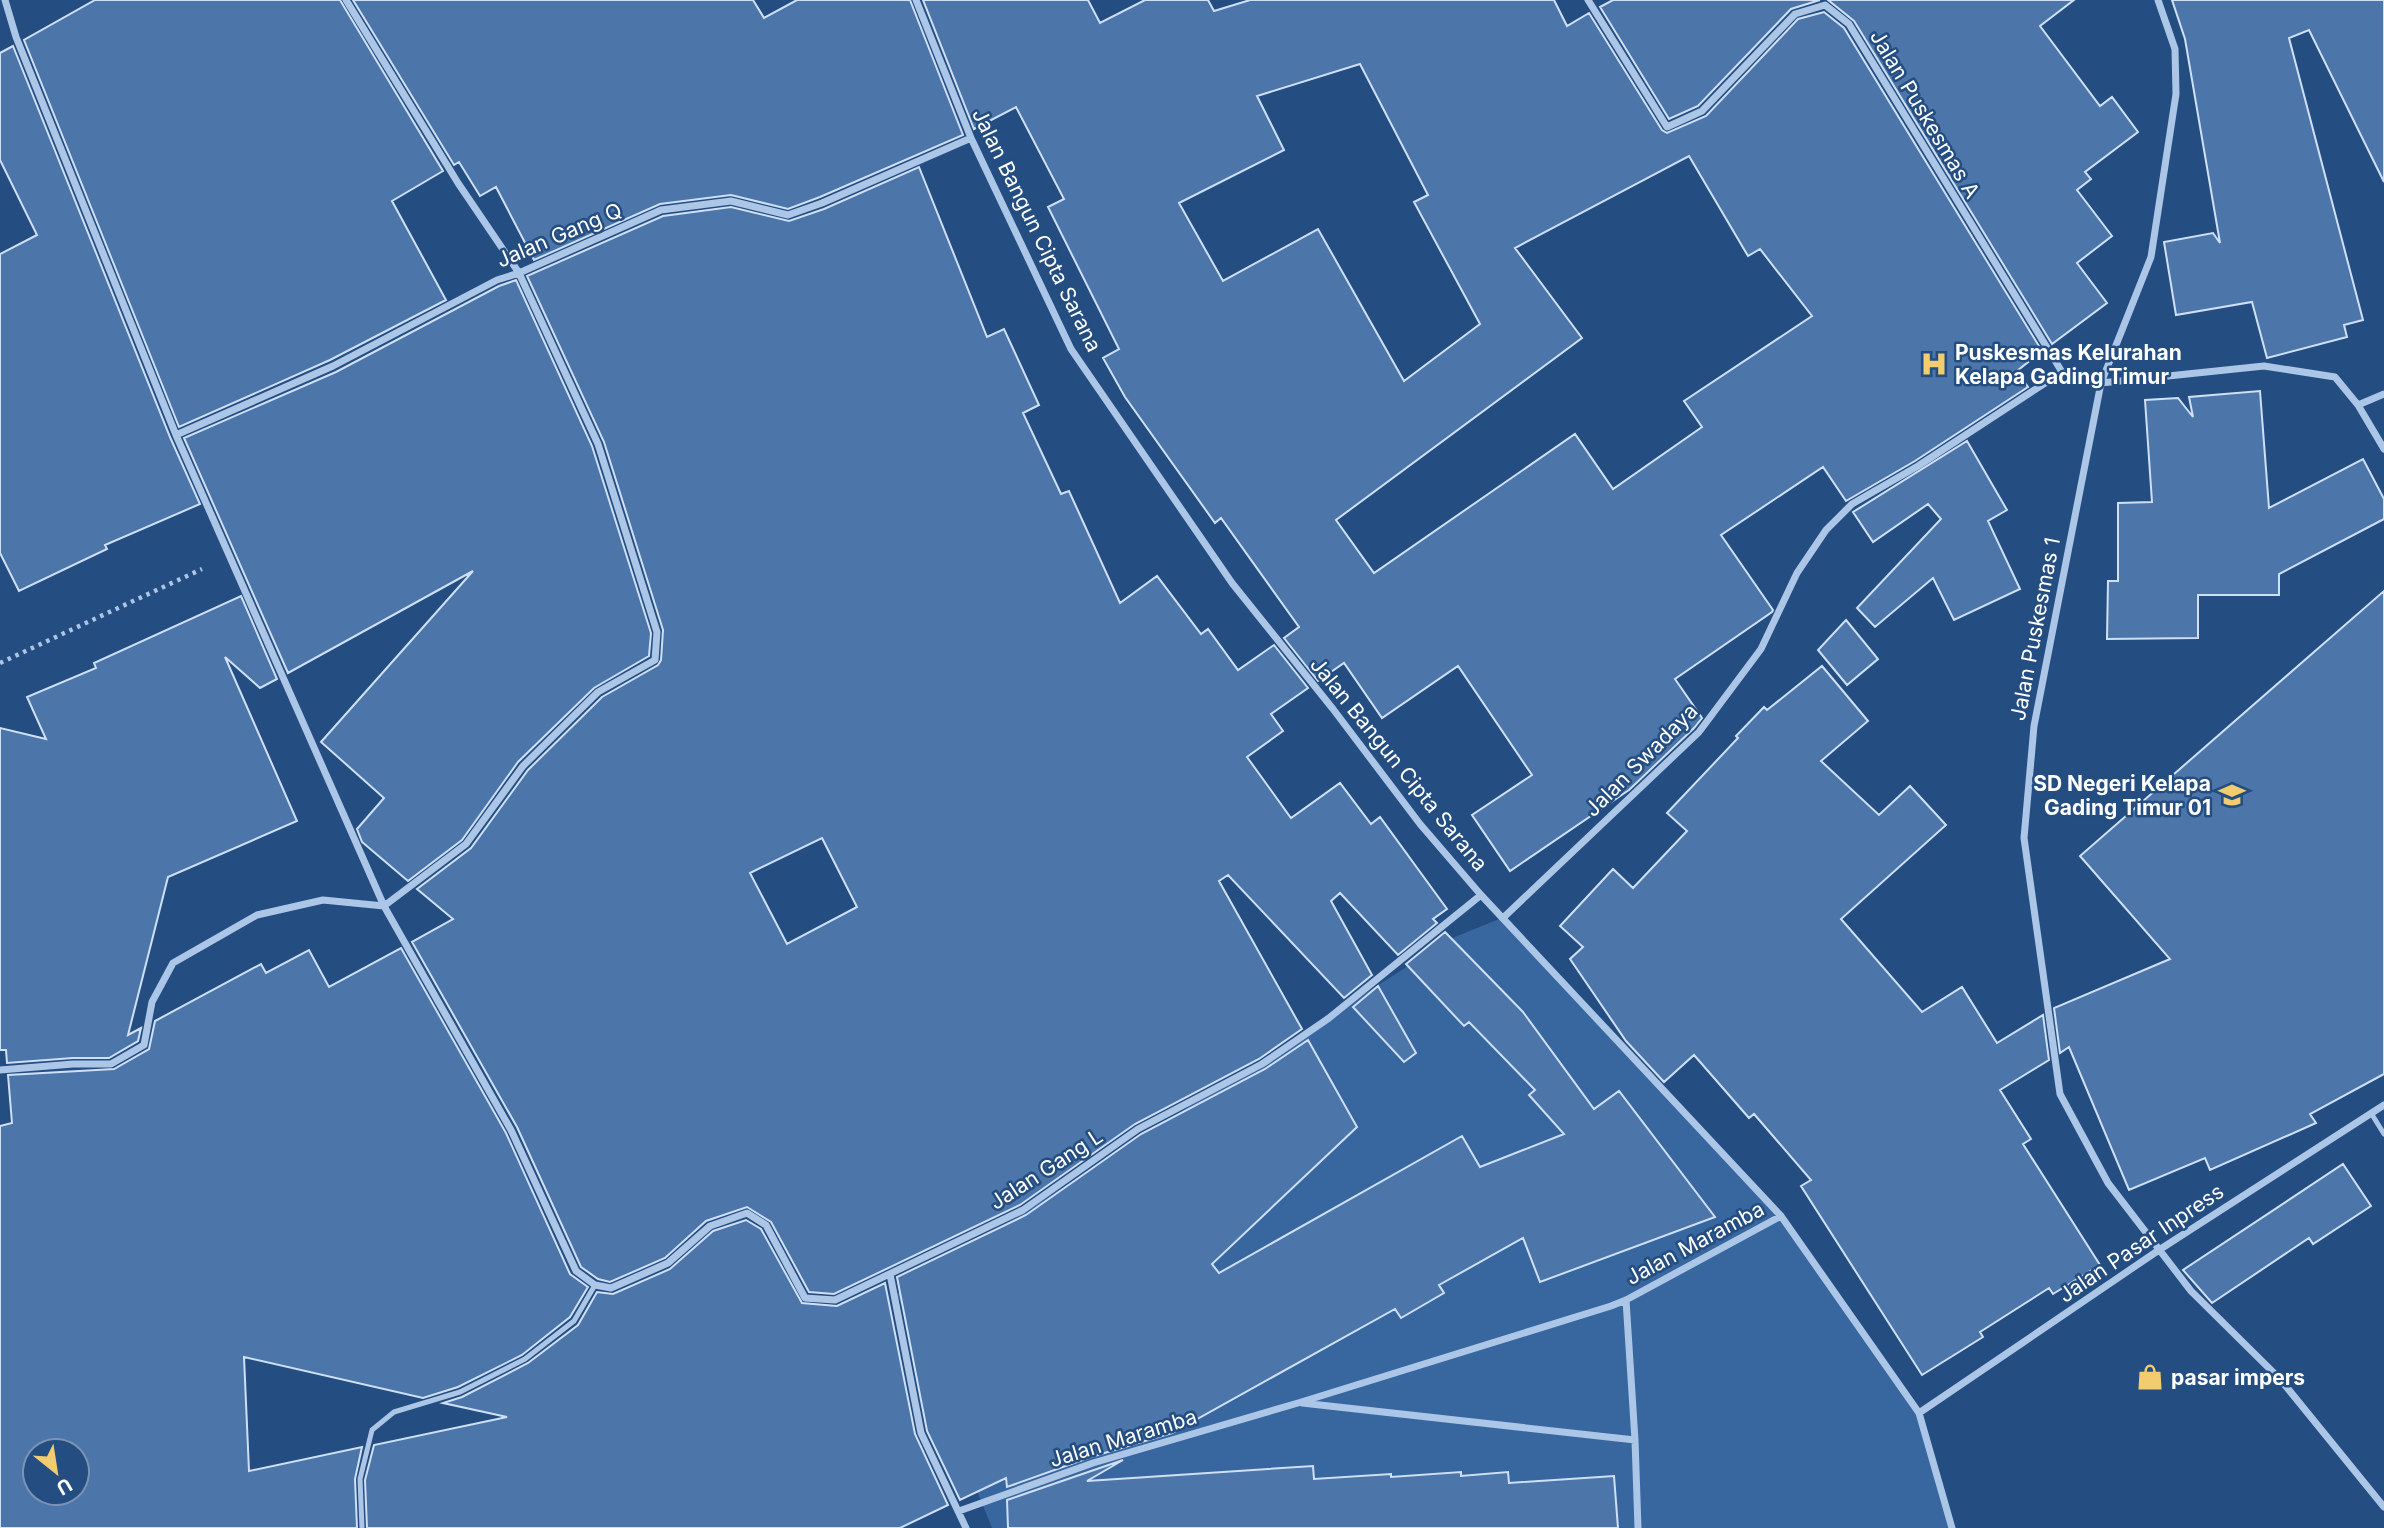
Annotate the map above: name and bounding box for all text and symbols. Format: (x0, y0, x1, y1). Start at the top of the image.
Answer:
street label: Jalan Puskesmas A (1865, 25, 1985, 203)
street label: Jalan Bangun Cipta Sarana (967, 104, 1107, 356)
street label: Jalan Gang Q (493, 197, 625, 273)
place label: Puskesmas Kelurahan Kelapa Gading Timur (1955, 340, 2182, 389)
hospital icon: Puskesmas Kelurahan Kelapa Gading Timur (1919, 349, 1949, 379)
street label: Jalan Puskesmas 1 (2005, 535, 2065, 723)
street label: Jalan Bangun Cipta Sarana (1305, 652, 1493, 876)
street label: Jalan Swadaya (1579, 698, 1703, 822)
place label: SD Negeri Kelapa Gading Timur 01 (2033, 771, 2211, 820)
school or university icon: SD Negeri Kelapa Gading Timur 01 (2217, 780, 2247, 810)
street label: Jalan Gang L (985, 1123, 1107, 1215)
street label: Jalan Pasar Inpress (2054, 1178, 2228, 1308)
street label: Jalan Maramba (1622, 1196, 1768, 1290)
shop icon: pasar impers (2135, 1362, 2165, 1392)
place label: pasar impers (2171, 1365, 2305, 1390)
street label: Jalan Maramba (1046, 1404, 1200, 1472)
north arrow (21, 1437, 91, 1507)
text: U (52, 1473, 76, 1500)

